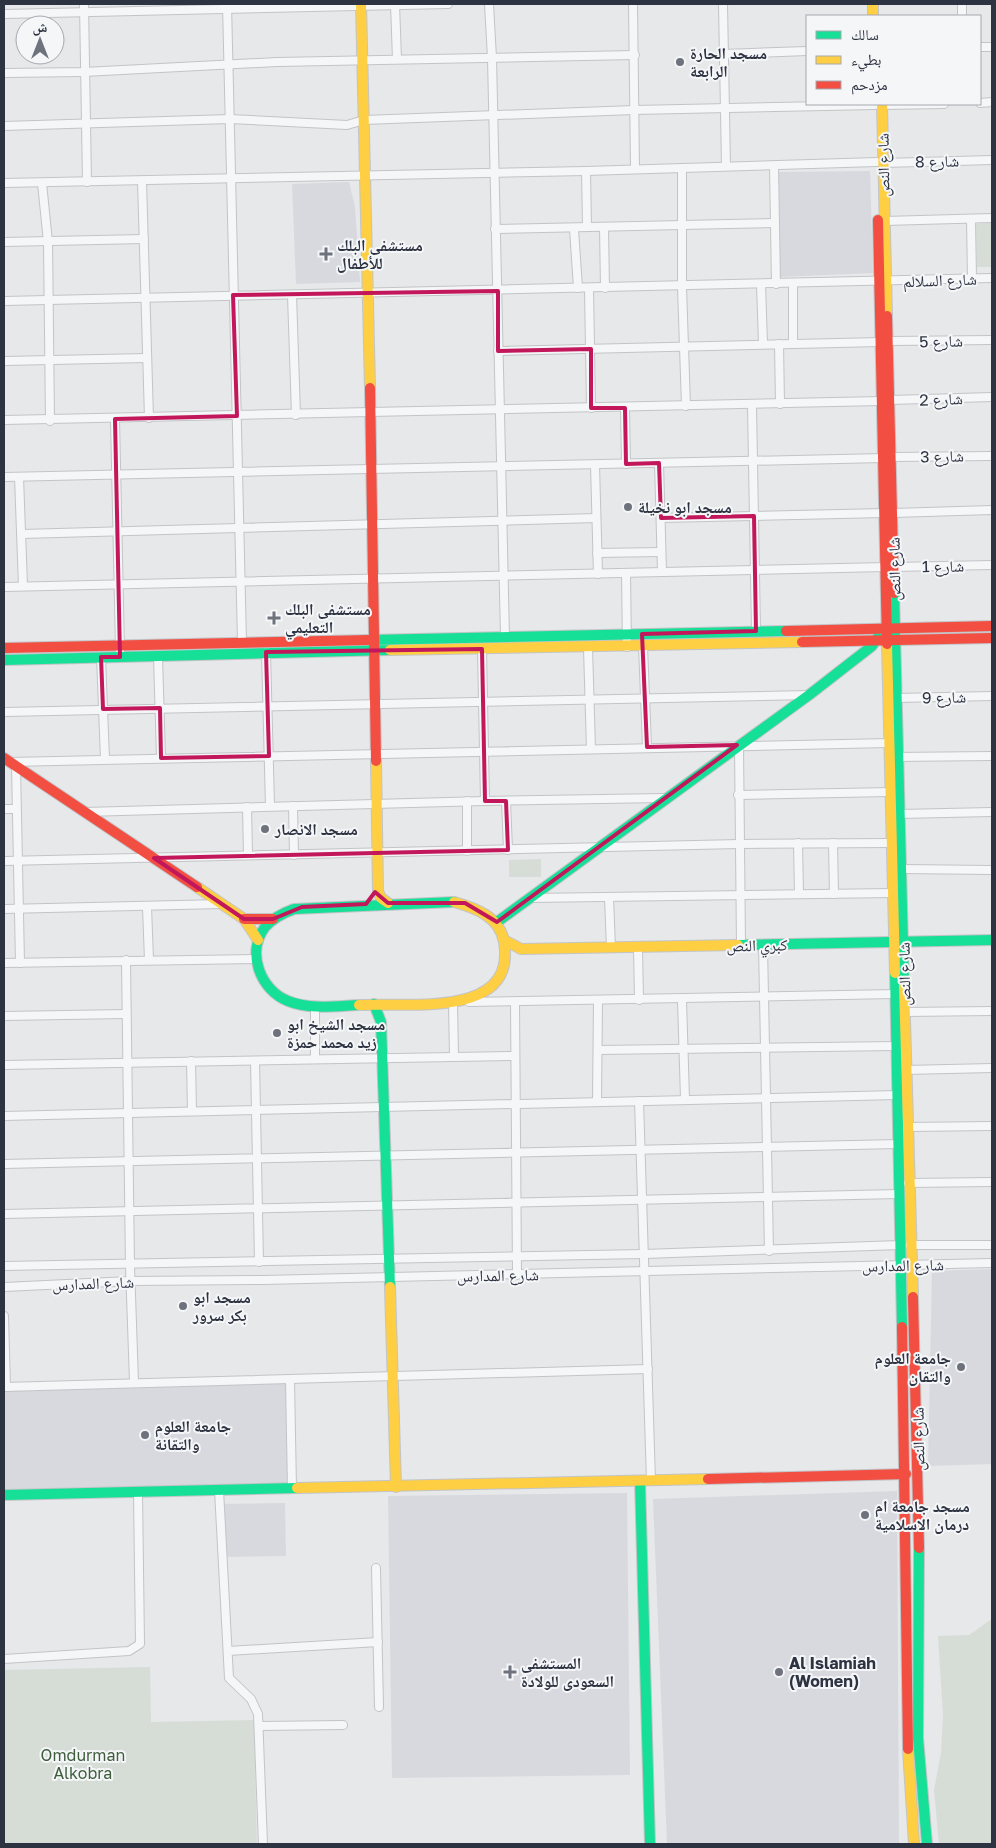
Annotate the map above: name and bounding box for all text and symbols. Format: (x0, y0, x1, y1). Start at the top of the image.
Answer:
north arrow (15, 15, 65, 65)
legend (806, 15, 981, 105)
text: ش (33, 18, 48, 36)
text: سالك (851, 25, 879, 43)
place label: مسجد الحارة الرابعة (690, 43, 767, 81)
text: بطيء (851, 50, 881, 72)
marker: مسجد الحارة الرابعة (674, 56, 686, 68)
text: مزدحم (851, 75, 888, 95)
street label: شارع النص (872, 133, 895, 197)
street label: شارع 8 (915, 151, 959, 172)
place label: مستشفى البلك للأطفال (337, 235, 423, 273)
marker: مستشفى البلك للأطفال (319, 247, 333, 261)
street label: شارع السلالم (903, 269, 977, 292)
street label: شارع 5 (919, 331, 963, 352)
street label: شارع 2 (919, 388, 963, 411)
street label: شارع 3 (920, 446, 964, 467)
place label: مسجد ابو نخيلة (638, 497, 732, 517)
marker: مسجد ابو نخيلة (622, 501, 634, 513)
street label: شارع النص (883, 537, 906, 601)
street label: شارع 1 (922, 556, 964, 577)
place label: مستشفى البلك التعليمي (285, 599, 371, 640)
marker: مستشفى البلك التعليمي (267, 611, 281, 625)
street label: شارع 9 (922, 687, 966, 708)
place label: مسجد الانصار (274, 819, 358, 839)
marker: مسجد الانصار (259, 823, 271, 835)
street label: كبري النص (726, 934, 788, 959)
street label: شارع النص (893, 942, 916, 1006)
place label: مسجد الشيخ ابو زيد محمد حمزة (287, 1014, 385, 1052)
marker: مسجد الشيخ ابو زيد محمد حمزة (271, 1027, 283, 1039)
street label: شارع المدارس (862, 1254, 944, 1277)
street label: شارع المدارس (457, 1264, 539, 1287)
street label: شارع المدارس (52, 1272, 134, 1295)
place label: مسجد ابو بكر سرور (192, 1287, 251, 1325)
marker: مسجد ابو بكر سرور (177, 1300, 189, 1312)
place label: جامعة العلوم والتقان (875, 1348, 951, 1386)
marker: جامعة العلوم والتقان (955, 1361, 967, 1373)
street label: شارع النص (907, 1407, 930, 1471)
place label: جامعة العلوم والتقانة (155, 1416, 231, 1454)
marker: جامعة العلوم والتقانة (139, 1429, 151, 1441)
place label: مسجد جامعة ام درمان الاسلامية (875, 1496, 970, 1534)
marker: مسجد جامعة ام درمان الاسلامية (859, 1509, 871, 1521)
place label: المستشفى السعودى للولادة (521, 1653, 614, 1691)
place label: Al Islamiah (Women) (789, 1653, 876, 1691)
marker: المستشفى السعودى للولادة (503, 1665, 517, 1679)
marker: Al Islamiah (Women) (773, 1666, 785, 1678)
park label: Omdurman Alkobra (41, 1745, 125, 1783)

